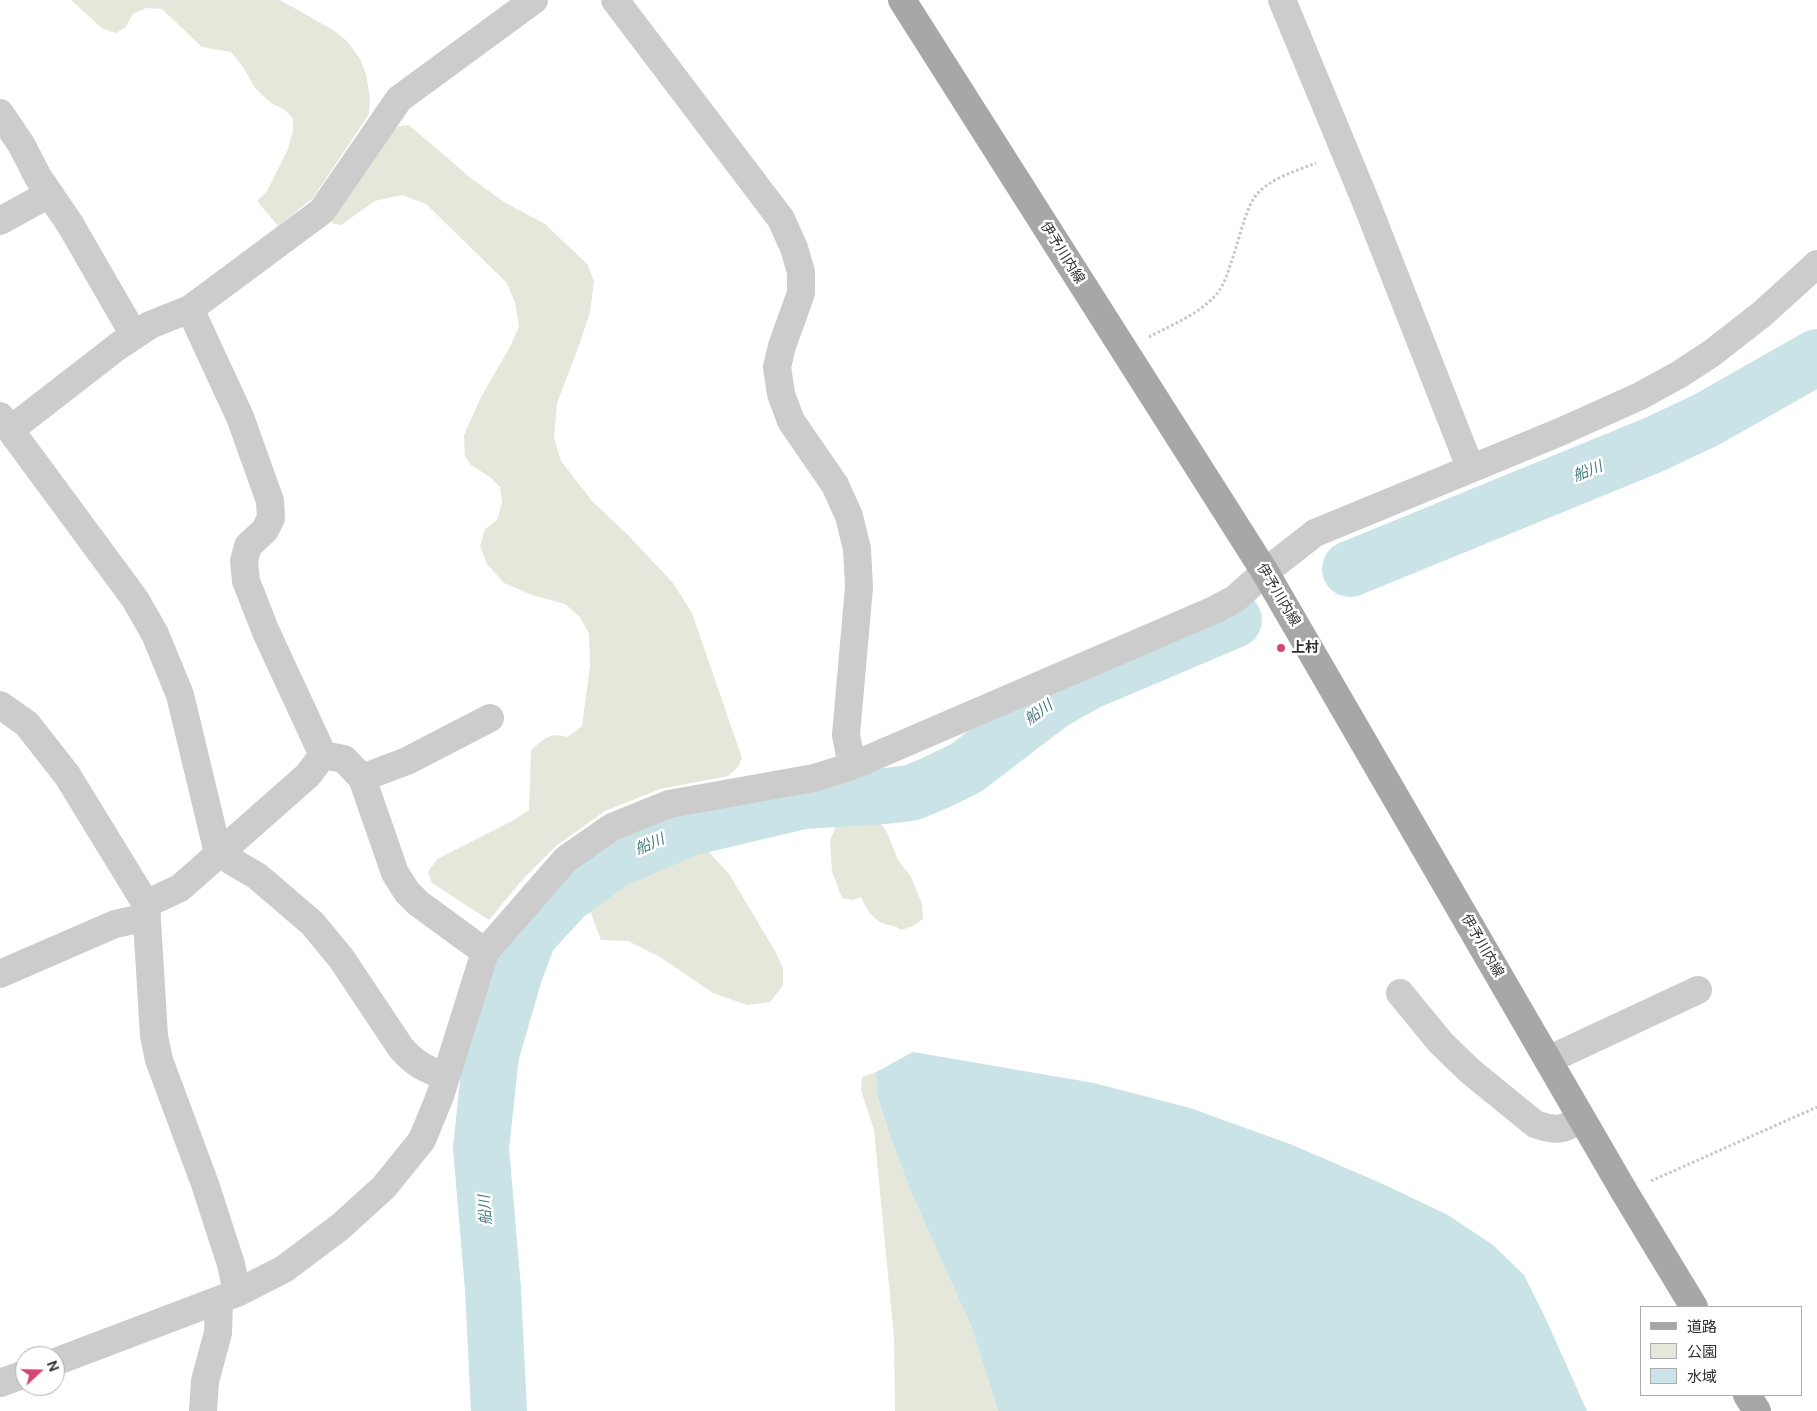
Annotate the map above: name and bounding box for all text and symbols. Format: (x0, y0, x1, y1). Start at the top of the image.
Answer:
street label: 伊予川内線 (1036, 219, 1088, 287)
water label: 船川 (1571, 458, 1605, 486)
street label: 伊予川内線 (1253, 561, 1303, 629)
place label: 上村 (1291, 640, 1319, 656)
marker: 上村 (1275, 642, 1287, 654)
water label: 船川 (1022, 697, 1056, 729)
water label: 船川 (633, 831, 667, 859)
street label: 伊予川内線 (1457, 911, 1507, 981)
water label: 船川 (476, 1194, 496, 1226)
legend (1640, 1306, 1802, 1396)
text: 道路 (1687, 1317, 1717, 1337)
text: 公園 (1687, 1342, 1717, 1362)
north arrow (15, 1346, 65, 1396)
text: N (43, 1358, 63, 1374)
text: 水域 (1687, 1367, 1717, 1387)

